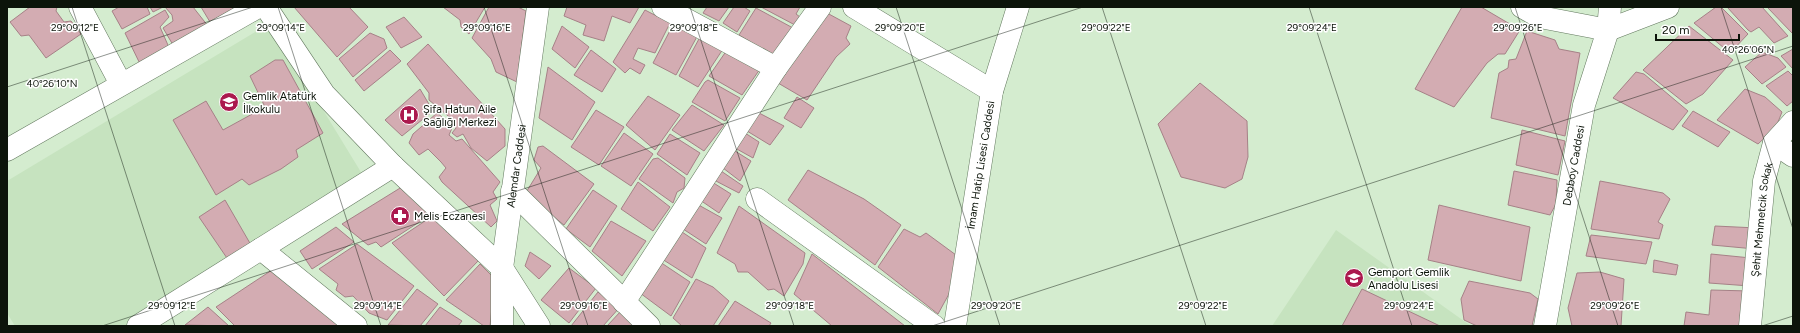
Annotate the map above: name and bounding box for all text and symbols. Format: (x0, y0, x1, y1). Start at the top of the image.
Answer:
scale bar (1656, 16, 1739, 42)
text: 29°09'12"E (51, 21, 99, 34)
text: 29°09'14"E (257, 21, 305, 34)
text: 29°09'16"E (463, 21, 511, 34)
text: 29°09'18"E (670, 21, 718, 34)
text: 29°09'20"E (875, 21, 925, 34)
text: 29°09'22"E (1081, 21, 1131, 34)
text: 29°09'24"E (1287, 21, 1337, 34)
text: 29°09'26"E (1493, 21, 1543, 34)
text: 20 m (1662, 23, 1690, 37)
text: 40°26'06"N (1722, 43, 1774, 56)
text: 40°26'10"N (26, 77, 78, 90)
place label: Gemlik Atatürk İlkokulu (243, 90, 317, 116)
school or university icon: Gemlik Atatürk İlkokulu (218, 91, 240, 113)
street label: İmam Hatip Lisesi Caddesi (964, 100, 997, 230)
place label: Şifa Hatun Aile Sağlığı Merkezi (423, 103, 497, 129)
hospital icon: Şifa Hatun Aile Sağlığı Merkezi (398, 104, 420, 126)
street label: Alemdar Caddesi (504, 123, 528, 208)
street label: Debboy Caddesi (1560, 124, 1587, 207)
street label: Şehit Mehmetcik Sokak (1748, 160, 1775, 278)
pharmacy icon: Melis Eczanesi (389, 205, 411, 227)
place label: Melis Eczanesi (414, 210, 485, 223)
place label: Gemport Gemlik Anadolu Lisesi (1368, 266, 1450, 292)
school or university icon: Gemport Gemlik Anadolu Lisesi (1343, 267, 1365, 289)
text: 29°09'12"E (148, 299, 196, 312)
text: 29°09'14"E (354, 299, 402, 312)
text: 29°09'16"E (560, 299, 608, 312)
text: 29°09'18"E (766, 299, 814, 312)
text: 29°09'20"E (971, 299, 1021, 312)
text: 29°09'22"E (1178, 299, 1228, 312)
text: 29°09'24"E (1384, 299, 1434, 312)
text: 29°09'26"E (1590, 299, 1640, 312)

